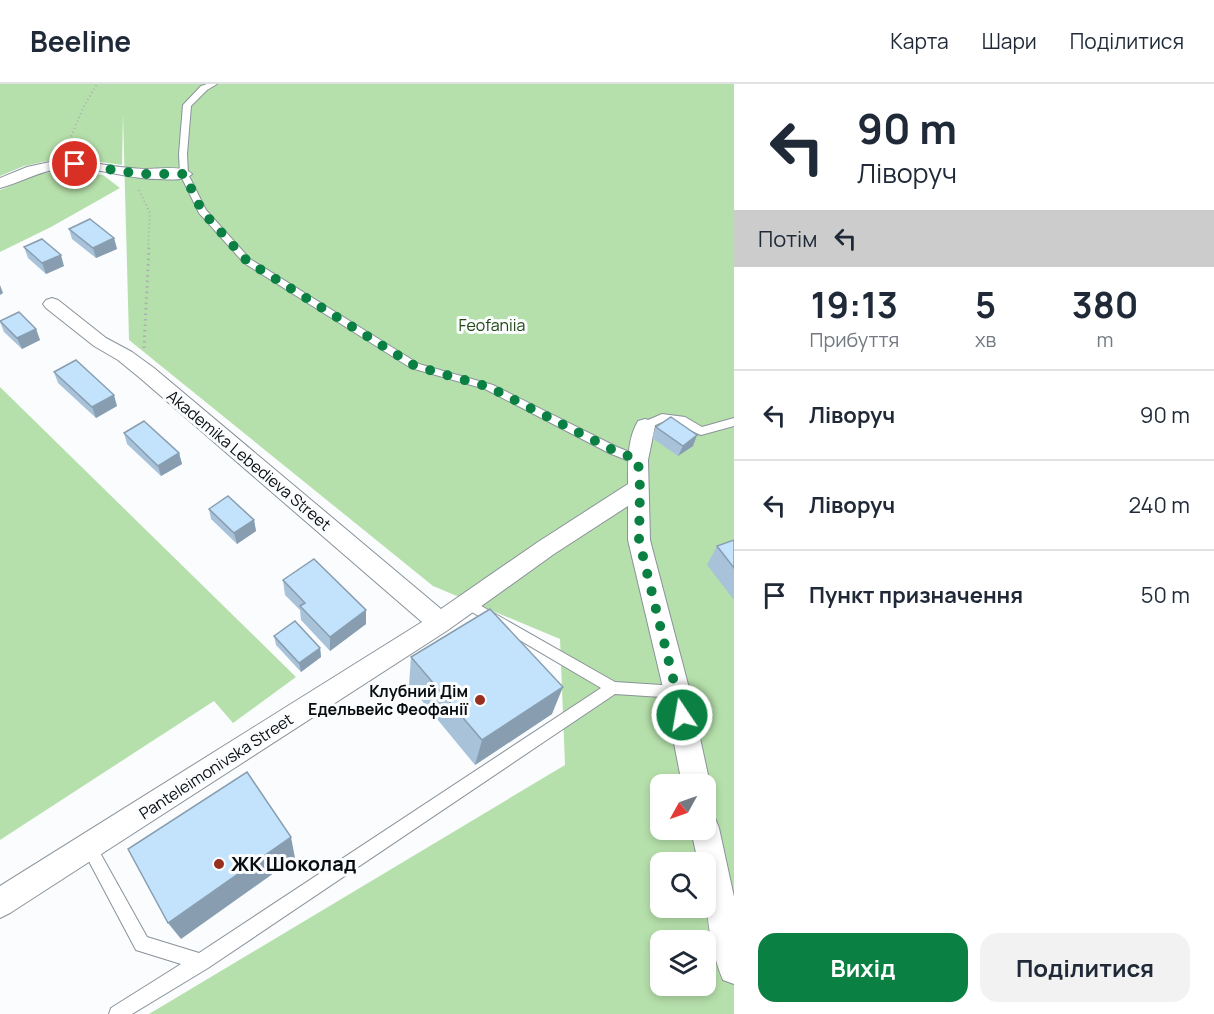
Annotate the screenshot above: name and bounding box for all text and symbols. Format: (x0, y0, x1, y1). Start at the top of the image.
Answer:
text: Beeline (30, 22, 131, 60)
text: Карта (890, 27, 949, 55)
text: Шари (982, 27, 1037, 55)
text: Поділитися (1070, 27, 1184, 55)
text: 90 m (857, 99, 957, 157)
icon: left (758, 108, 836, 186)
pin (49, 138, 100, 189)
icon: arrive (58, 147, 91, 180)
text: Ліворуч (857, 154, 957, 191)
icon: left (829, 222, 862, 255)
text: Потім (758, 224, 817, 254)
text: 19:13 (811, 280, 898, 329)
text: 5 (975, 280, 996, 329)
text: 380 (1072, 280, 1138, 329)
park label: Feofaniia (459, 314, 525, 336)
text: Прибуття (810, 326, 899, 353)
text: хв (975, 326, 996, 353)
text: m (1097, 326, 1114, 353)
street label: Akademika Lebedieva Street (162, 385, 336, 535)
icon: left (758, 399, 791, 432)
text: Ліворуч (809, 400, 895, 430)
text: 90 m (1140, 400, 1190, 430)
icon: left (758, 489, 791, 522)
text: Ліворуч (809, 490, 895, 520)
text: 240 m (1128, 490, 1190, 520)
icon: arrive (758, 579, 791, 612)
text: Пункт призначення (809, 580, 1023, 610)
text: 50 m (1141, 580, 1190, 610)
place label: Клубний Дім Едельвейс Феофанії (308, 680, 469, 720)
position arrow (650, 683, 714, 747)
marker: Клубний Дім Едельвейс Феофанії (473, 693, 487, 707)
street label: Panteleimonivska Street (135, 708, 297, 824)
north arrow (650, 774, 716, 840)
map controls (650, 774, 716, 996)
place label: ЖК Шоколад (231, 850, 357, 877)
button: search (650, 852, 716, 918)
marker: ЖК Шоколад (212, 857, 226, 871)
button: layers (650, 930, 716, 996)
button: Вихід (758, 933, 968, 1002)
button: Поділитися (980, 933, 1190, 1002)

